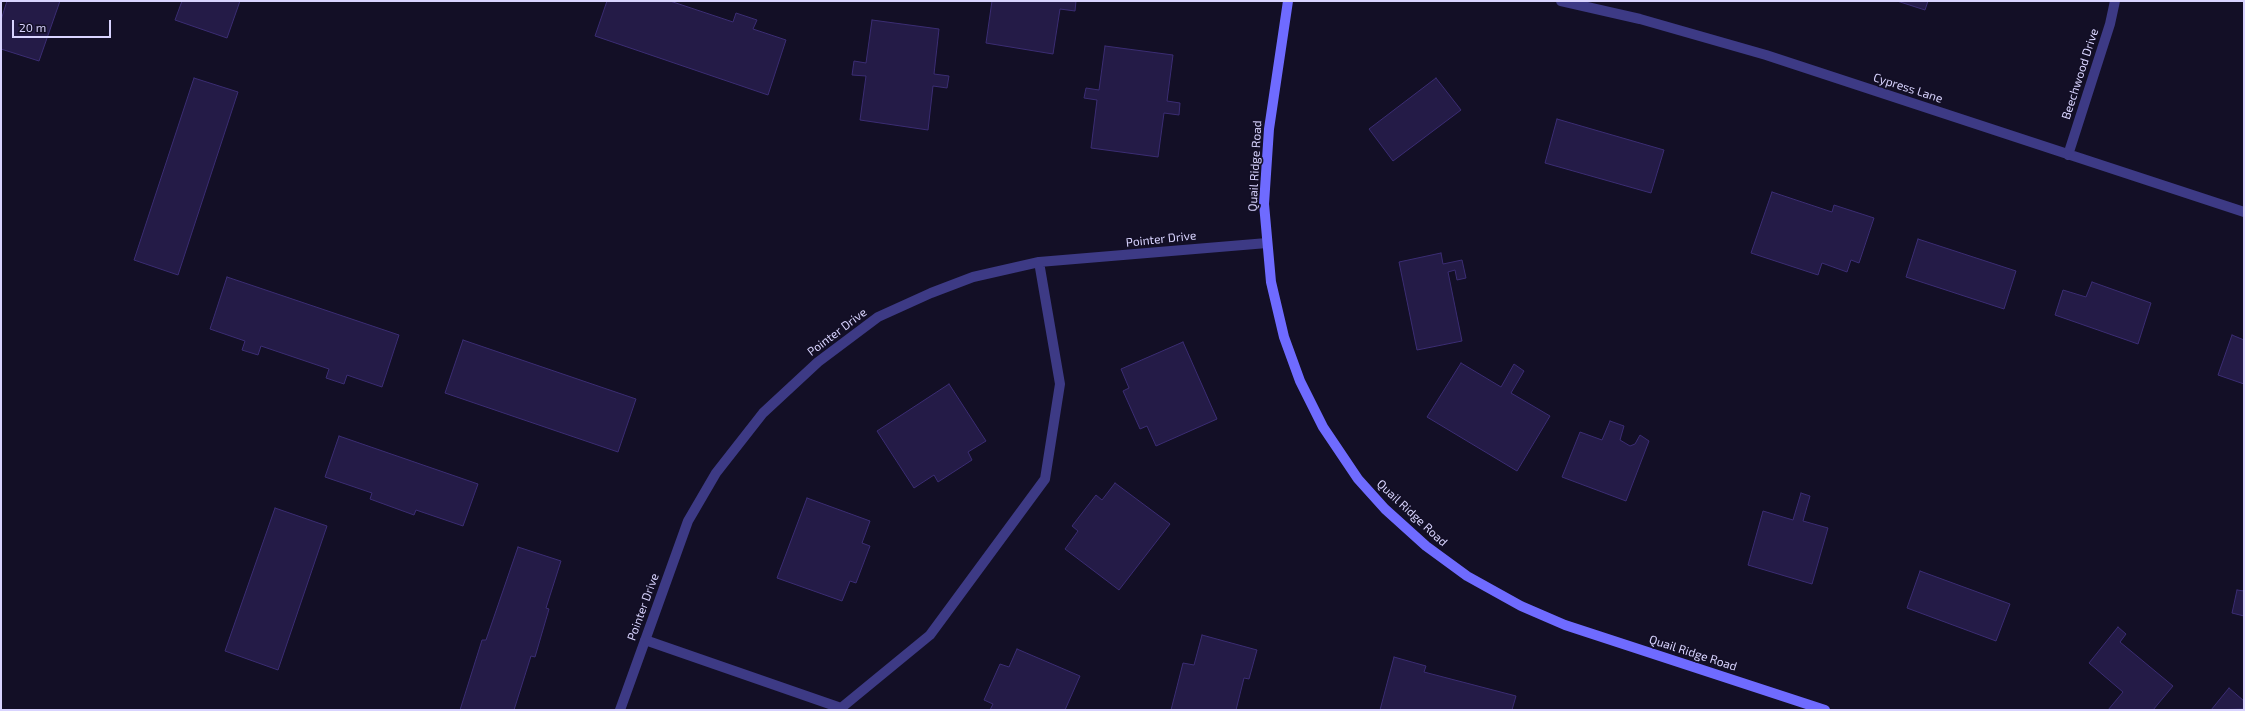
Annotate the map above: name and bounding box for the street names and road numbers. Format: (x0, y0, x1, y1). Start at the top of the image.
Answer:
street label: Beechwood Drive (2059, 27, 2101, 121)
street label: Cypress Lane (1871, 70, 1945, 106)
street label: Quail Ridge Road (1245, 120, 1265, 212)
street label: Pointer Drive (1125, 228, 1197, 250)
street label: Pointer Drive (804, 305, 870, 359)
street label: Quail Ridge Road (1374, 477, 1450, 549)
street label: Pointer Drive (624, 571, 662, 643)
street label: Quail Ridge Road (1647, 632, 1739, 674)

